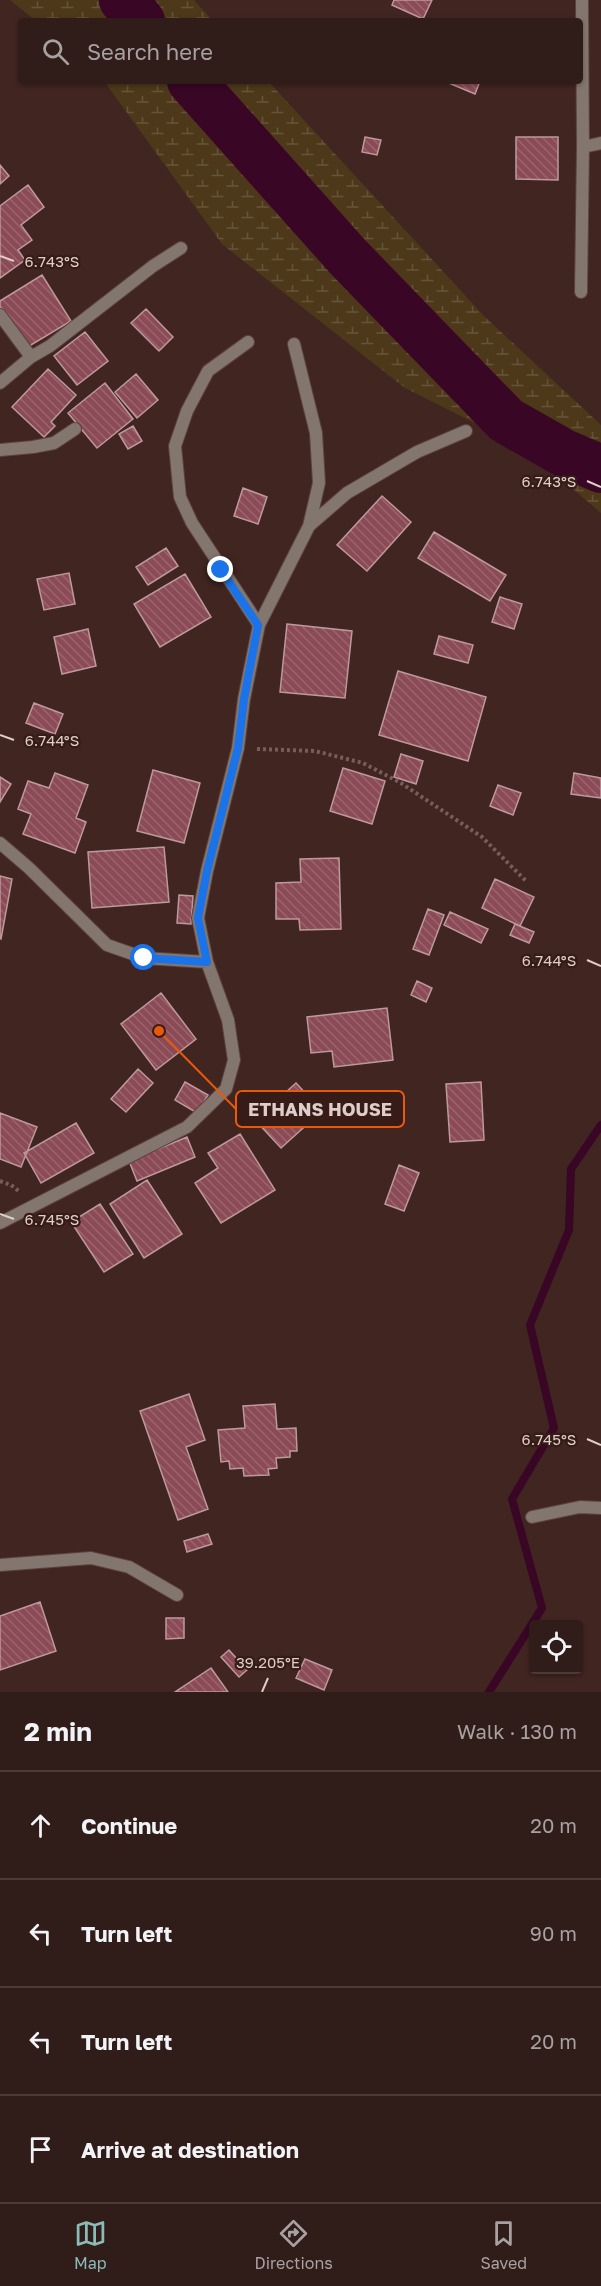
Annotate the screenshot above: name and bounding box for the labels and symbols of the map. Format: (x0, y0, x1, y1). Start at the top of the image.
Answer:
text: 6.743°S (25, 252, 79, 270)
text: 6.743°S (522, 472, 576, 490)
route end (207, 556, 233, 582)
text: 6.744°S (25, 731, 79, 749)
route start (130, 944, 156, 970)
text: 6.744°S (522, 951, 576, 969)
callout: ETHANS HOUSE (236, 1091, 404, 1127)
text: ETHANS HOUSE (248, 1098, 392, 1120)
text: 6.745°S (25, 1210, 79, 1228)
text: 6.745°S (522, 1430, 576, 1448)
text: 39.205°E (236, 1653, 300, 1671)

